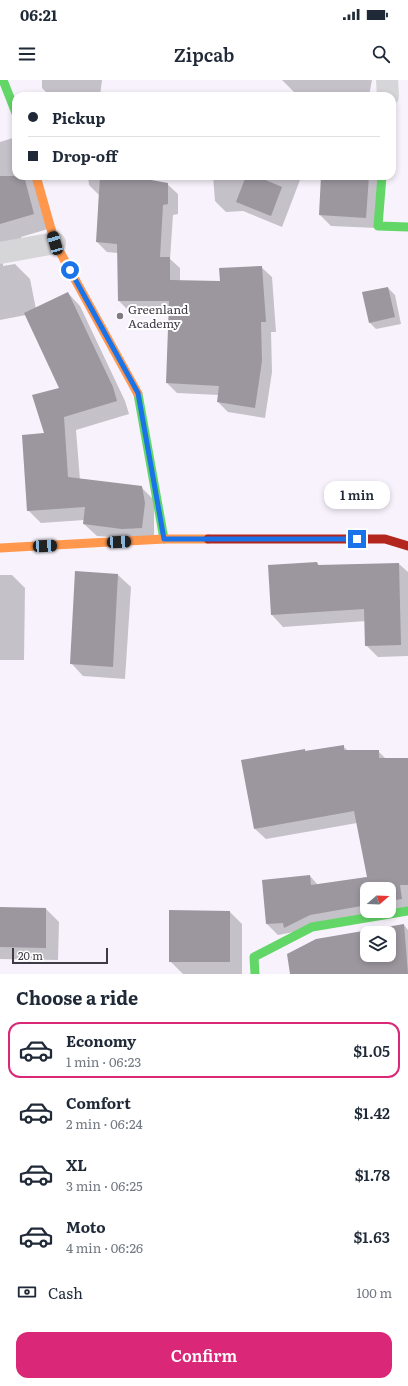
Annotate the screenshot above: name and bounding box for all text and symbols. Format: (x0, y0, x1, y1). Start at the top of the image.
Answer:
text: 06:21 (20, 3, 57, 26)
text: Zipcab (174, 41, 234, 68)
icon: menu (16, 43, 38, 65)
icon: search (370, 43, 392, 65)
text: Pickup (52, 106, 105, 129)
text: Drop-off (52, 144, 117, 167)
car (46, 230, 64, 256)
route start (61, 261, 79, 279)
place label: Greenland Academy (128, 300, 189, 332)
marker: Greenland Academy (115, 311, 125, 321)
callout: 1 min (324, 481, 390, 509)
text: 1 min (340, 485, 374, 504)
route end (348, 530, 366, 548)
car (107, 535, 131, 549)
car (33, 539, 57, 553)
north arrow (360, 882, 396, 918)
map controls (360, 882, 396, 962)
button: layers (360, 926, 396, 962)
scale bar (12, 946, 108, 965)
text: 20 m (18, 947, 43, 963)
text: Choose a ride (16, 984, 138, 1011)
text: Economy (66, 1029, 136, 1052)
icon: car (18, 1032, 54, 1068)
text: $1.05 (353, 1039, 390, 1062)
text: 1 min · 06:23 (66, 1052, 141, 1071)
text: Comfort (66, 1091, 131, 1114)
icon: car (18, 1094, 54, 1130)
text: $1.42 (354, 1101, 390, 1124)
text: 2 min · 06:24 (66, 1114, 143, 1133)
text: XL (66, 1153, 87, 1176)
icon: car (18, 1156, 54, 1192)
text: $1.78 (355, 1163, 390, 1186)
text: 3 min · 06:25 (66, 1176, 143, 1195)
text: Moto (66, 1215, 106, 1238)
icon: car (18, 1218, 54, 1254)
text: $1.63 (353, 1225, 390, 1248)
text: 4 min · 06:26 (66, 1238, 143, 1257)
icon: cash (16, 1281, 38, 1303)
text: Cash (48, 1281, 83, 1304)
text: 100 m (356, 1283, 392, 1302)
button: Confirm (16, 1332, 392, 1378)

